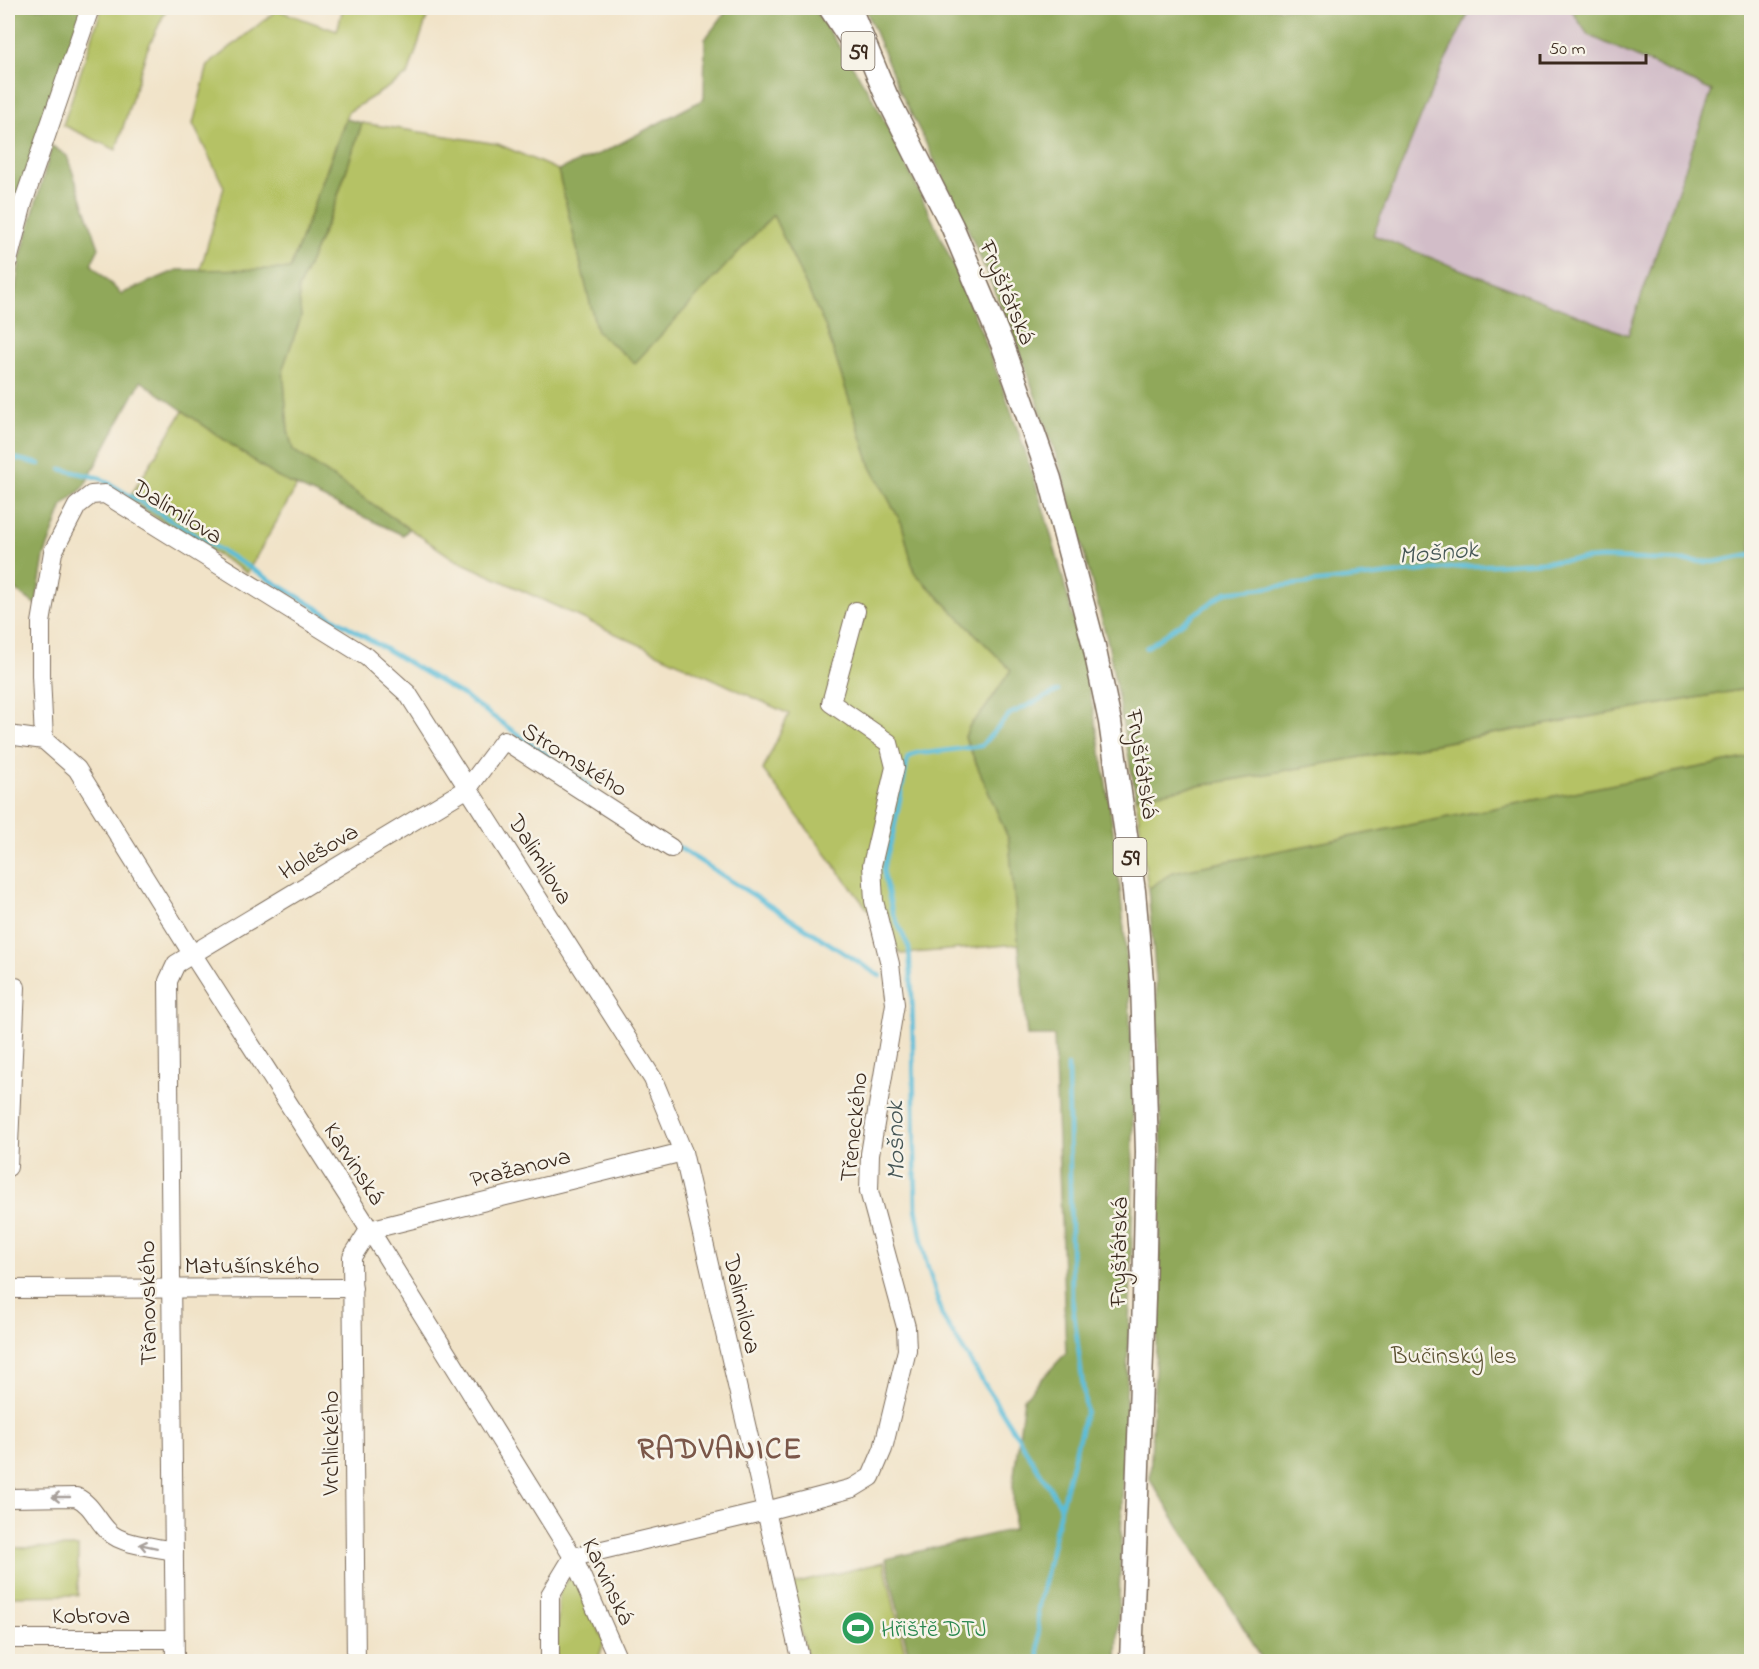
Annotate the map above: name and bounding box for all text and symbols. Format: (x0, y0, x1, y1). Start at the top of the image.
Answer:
scale bar (1540, 27, 1646, 65)
road number: 59 (842, 32, 874, 70)
text: 50 m (1549, 37, 1586, 63)
street label: Fryštátská (967, 235, 1043, 351)
street label: Dalimilova (124, 471, 229, 555)
water label: Mošnok (1397, 531, 1481, 576)
street label: Fryštátská (1114, 706, 1166, 821)
street label: Stromského (514, 715, 634, 808)
street label: Dalimilova (497, 808, 580, 912)
street label: Holešova (273, 816, 366, 891)
road number: 59 (1114, 838, 1146, 876)
street label: Třeneckého (832, 1071, 879, 1184)
water label: Mošnok (877, 1099, 917, 1181)
street label: Karvinská (313, 1116, 393, 1213)
street label: Pražanova (467, 1140, 575, 1199)
street label: Fryštátská (1102, 1197, 1140, 1308)
street label: Třanovského (131, 1240, 168, 1366)
street label: Matušínského (185, 1250, 319, 1285)
street label: Dalimilova (712, 1251, 769, 1358)
park label: Bučinský les (1390, 1340, 1517, 1376)
street label: Vrchlického (315, 1391, 350, 1496)
district label: RADVANICE (637, 1429, 803, 1473)
one-way arrow (51, 1491, 71, 1503)
street label: Karvinská (571, 1533, 642, 1631)
one-way arrow (138, 1539, 157, 1551)
street label: Kobrova (52, 1600, 130, 1635)
sports icon: Hřiště DTJ (840, 1610, 876, 1646)
place label: Hřiště DTJ (881, 1613, 987, 1648)

